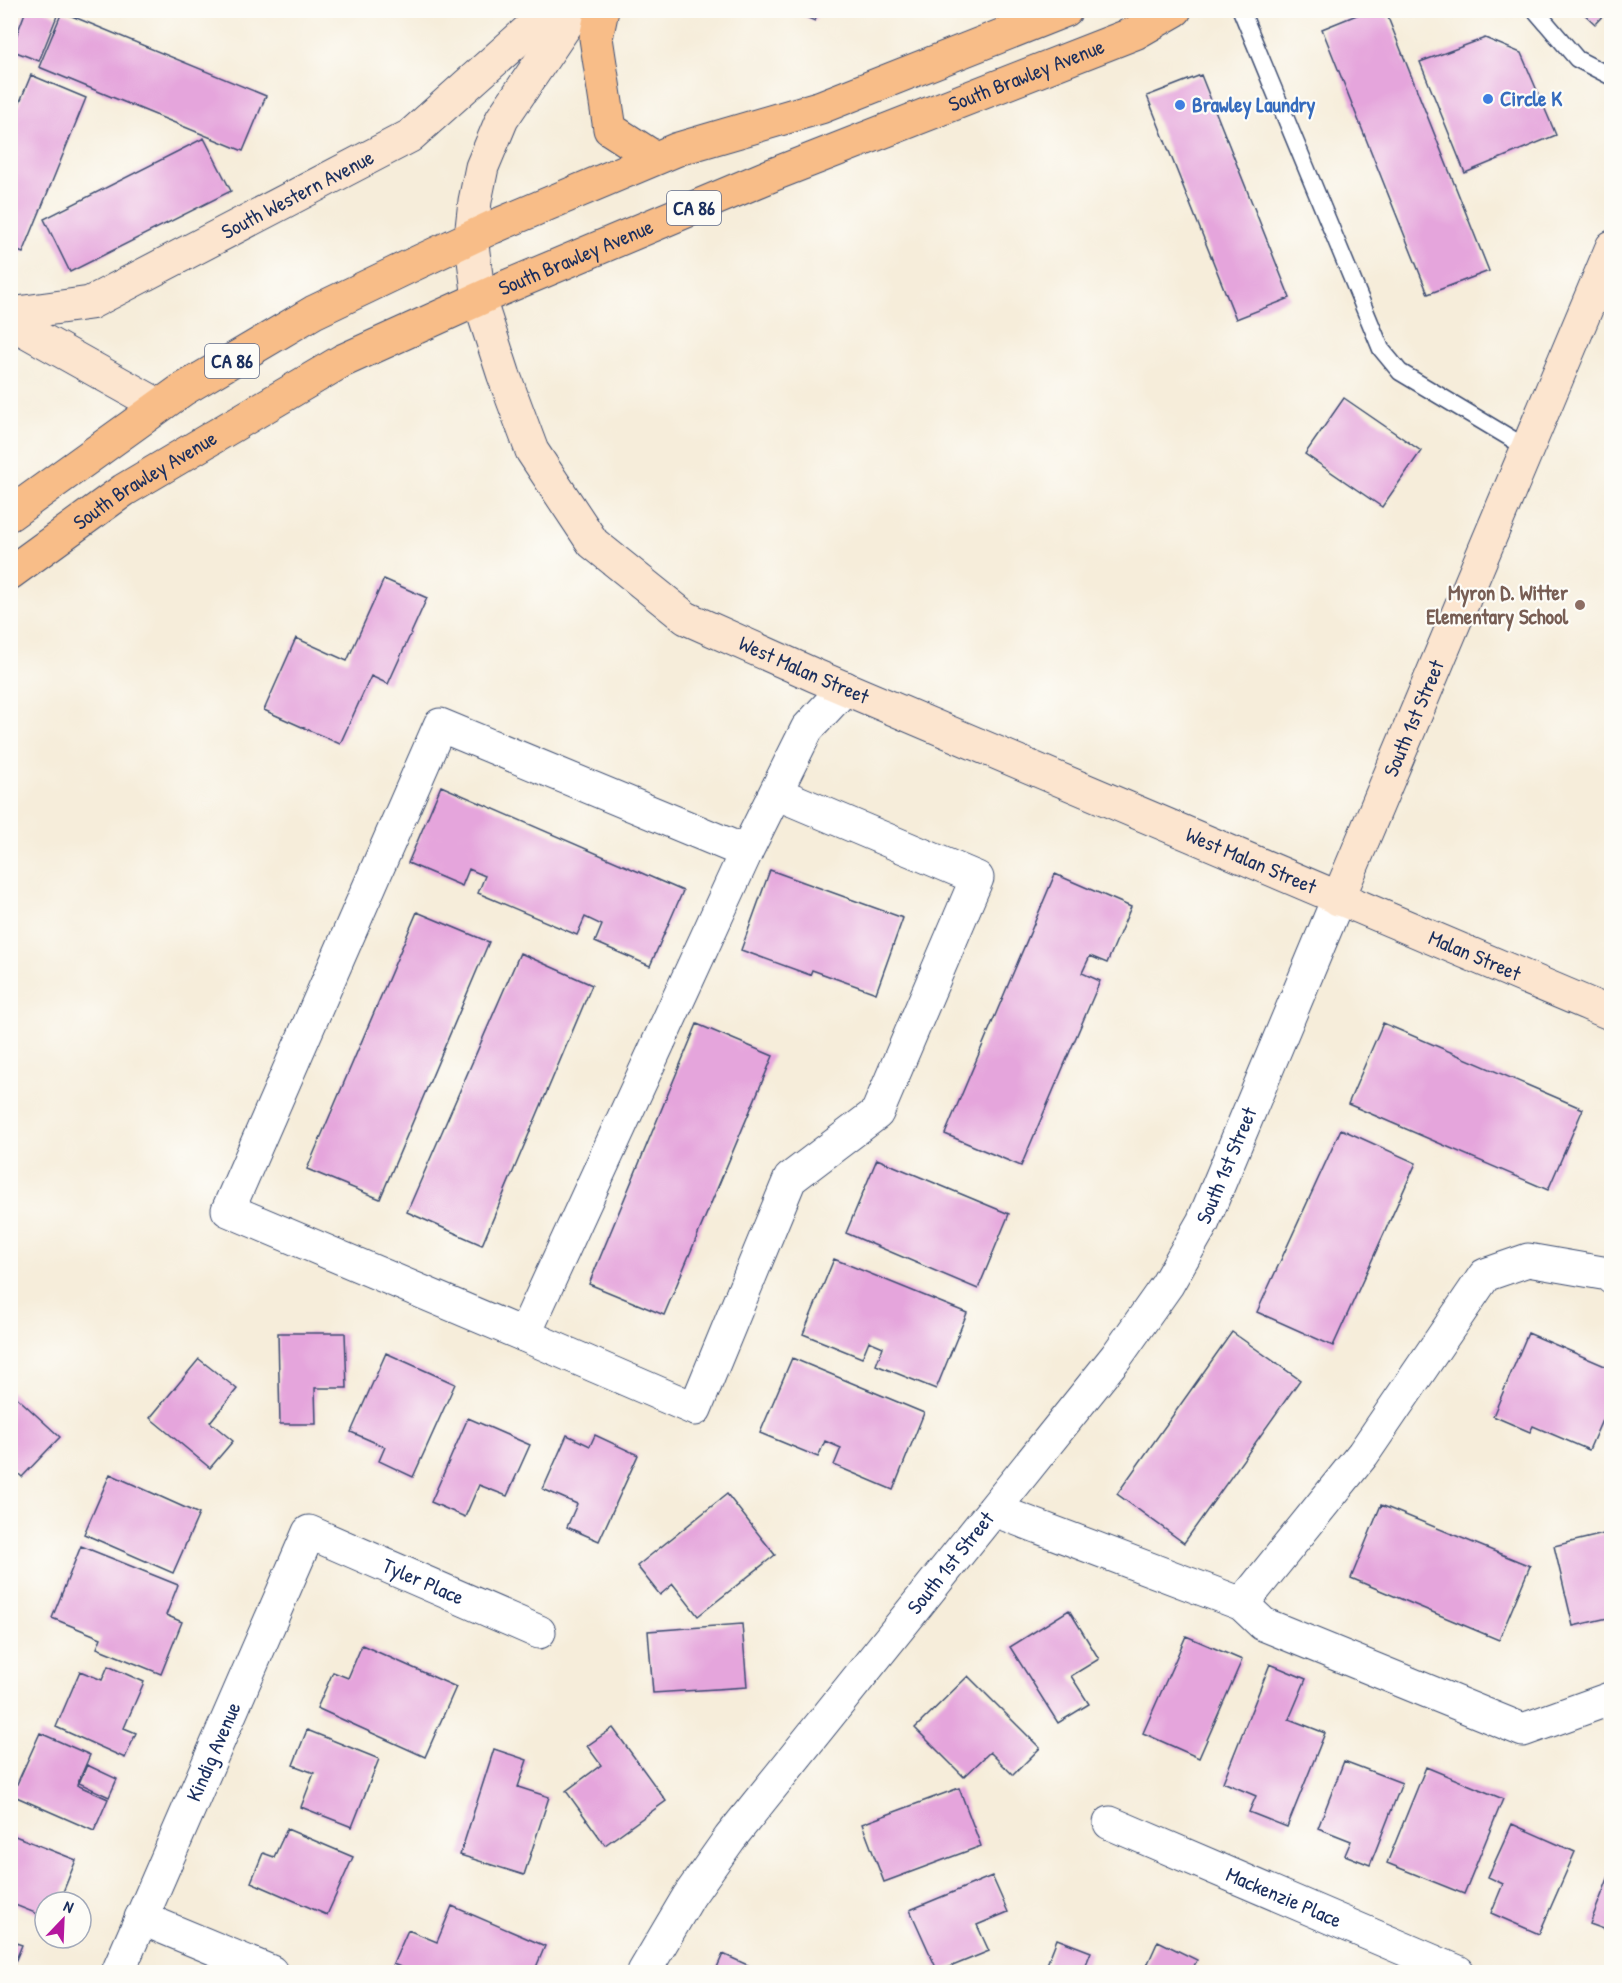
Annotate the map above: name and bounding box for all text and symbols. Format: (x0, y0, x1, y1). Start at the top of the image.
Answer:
street label: South Brawley Avenue (944, 31, 1108, 119)
place label: Circle K (1500, 84, 1562, 113)
place label: Brawley Laundry (1192, 90, 1316, 120)
marker: Circle K (1481, 92, 1495, 106)
marker: Brawley Laundry (1173, 98, 1187, 112)
street label: South Western Avenue (216, 142, 379, 246)
road number: CA 86 (667, 191, 721, 225)
street label: South Brawley Avenue (494, 212, 657, 302)
road number: CA 86 (205, 344, 259, 378)
street label: South Brawley Avenue (67, 423, 222, 536)
place label: Myron D. Witter Elementary School (1426, 578, 1569, 632)
marker: Myron D. Witter Elementary School (1573, 598, 1587, 612)
street label: West Malan Street (734, 628, 874, 711)
street label: South 1st Street (1376, 655, 1451, 781)
street label: West Malan Street (1181, 820, 1322, 901)
street label: Malan Street (1424, 923, 1526, 988)
street label: South 1st Street (1189, 1102, 1264, 1228)
street label: South 1st Street (900, 1505, 1001, 1620)
street label: Tyler Place (378, 1551, 468, 1612)
street label: Kindig Avenue (179, 1697, 247, 1806)
street label: Mackenzie Place (1222, 1859, 1346, 1934)
north arrow (33, 1890, 93, 1950)
text: N (61, 1894, 78, 1918)

